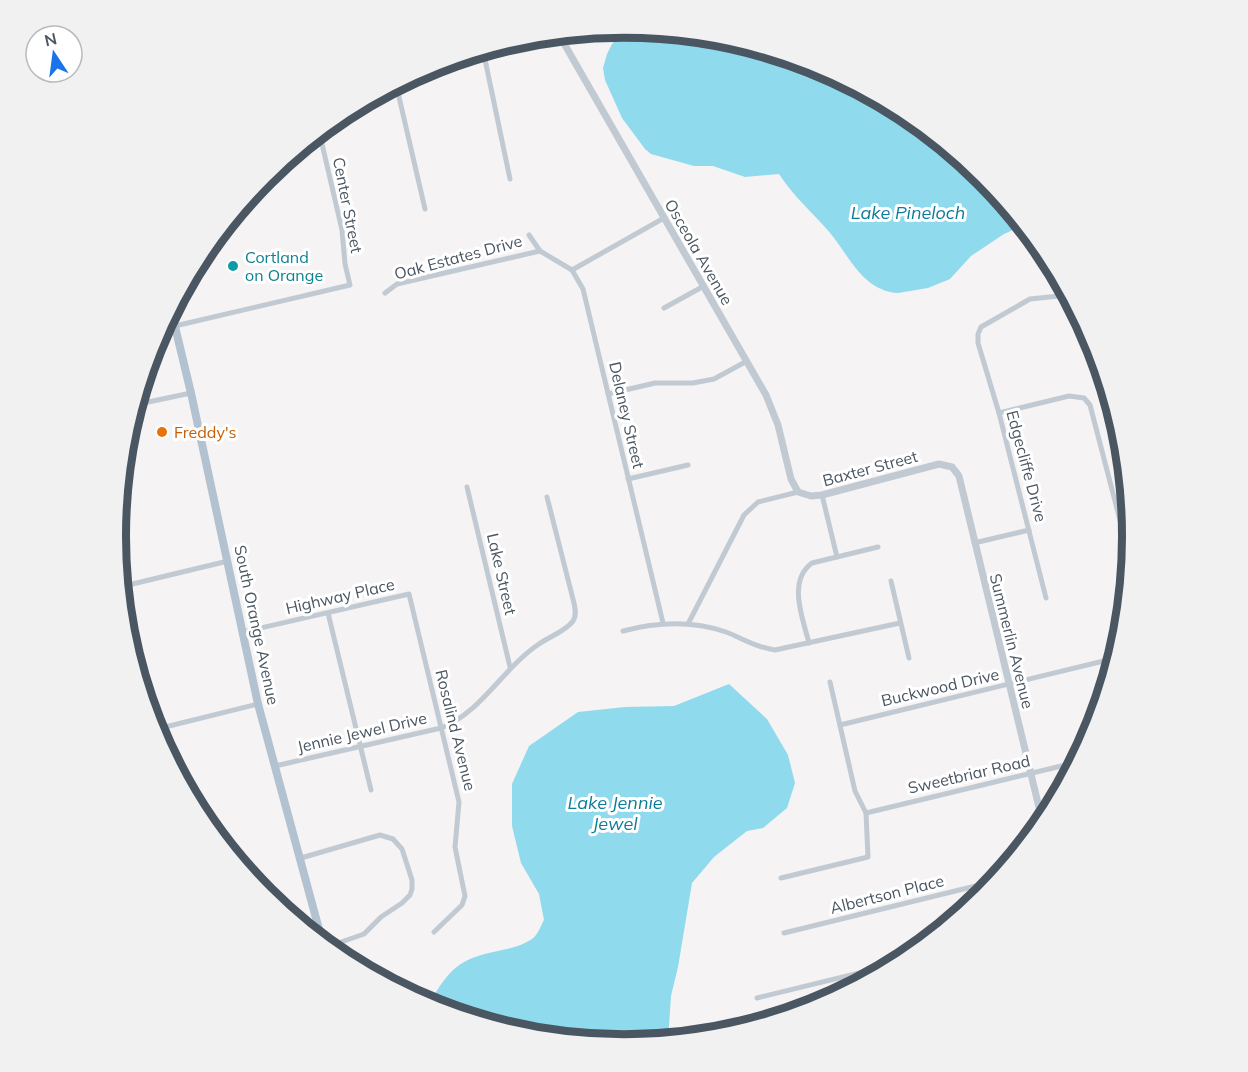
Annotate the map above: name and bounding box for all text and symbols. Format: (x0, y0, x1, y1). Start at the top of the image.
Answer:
north arrow (24, 24, 84, 84)
text: N (42, 28, 59, 50)
street label: Center Street (329, 156, 367, 255)
street label: Osceola Avenue (661, 195, 737, 309)
water label: Lake Pineloch (851, 201, 965, 224)
street label: Oak Estates Drive (392, 230, 524, 284)
place label: Cortland on Orange (245, 247, 323, 285)
marker: Cortland on Orange (226, 259, 240, 273)
street label: Delaney Street (605, 360, 649, 471)
street label: Edgecliffe Drive (1002, 408, 1052, 524)
place label: Freddy's (174, 422, 236, 442)
marker: Freddy's (155, 425, 169, 439)
street label: Baxter Street (820, 446, 920, 490)
street label: Lake Street (483, 531, 521, 617)
street label: South Orange Avenue (230, 543, 284, 707)
street label: Summerlin Avenue (986, 571, 1038, 711)
street label: Highway Place (284, 574, 396, 618)
street label: Buckwood Drive (879, 664, 1001, 710)
street label: Rosalind Avenue (431, 667, 481, 793)
street label: Jennie Jewel Drive (295, 707, 429, 757)
street label: Sweetbriar Road (906, 750, 1032, 798)
water label: Lake Jennie Jewel (567, 791, 663, 835)
street label: Albertson Place (828, 870, 946, 918)

